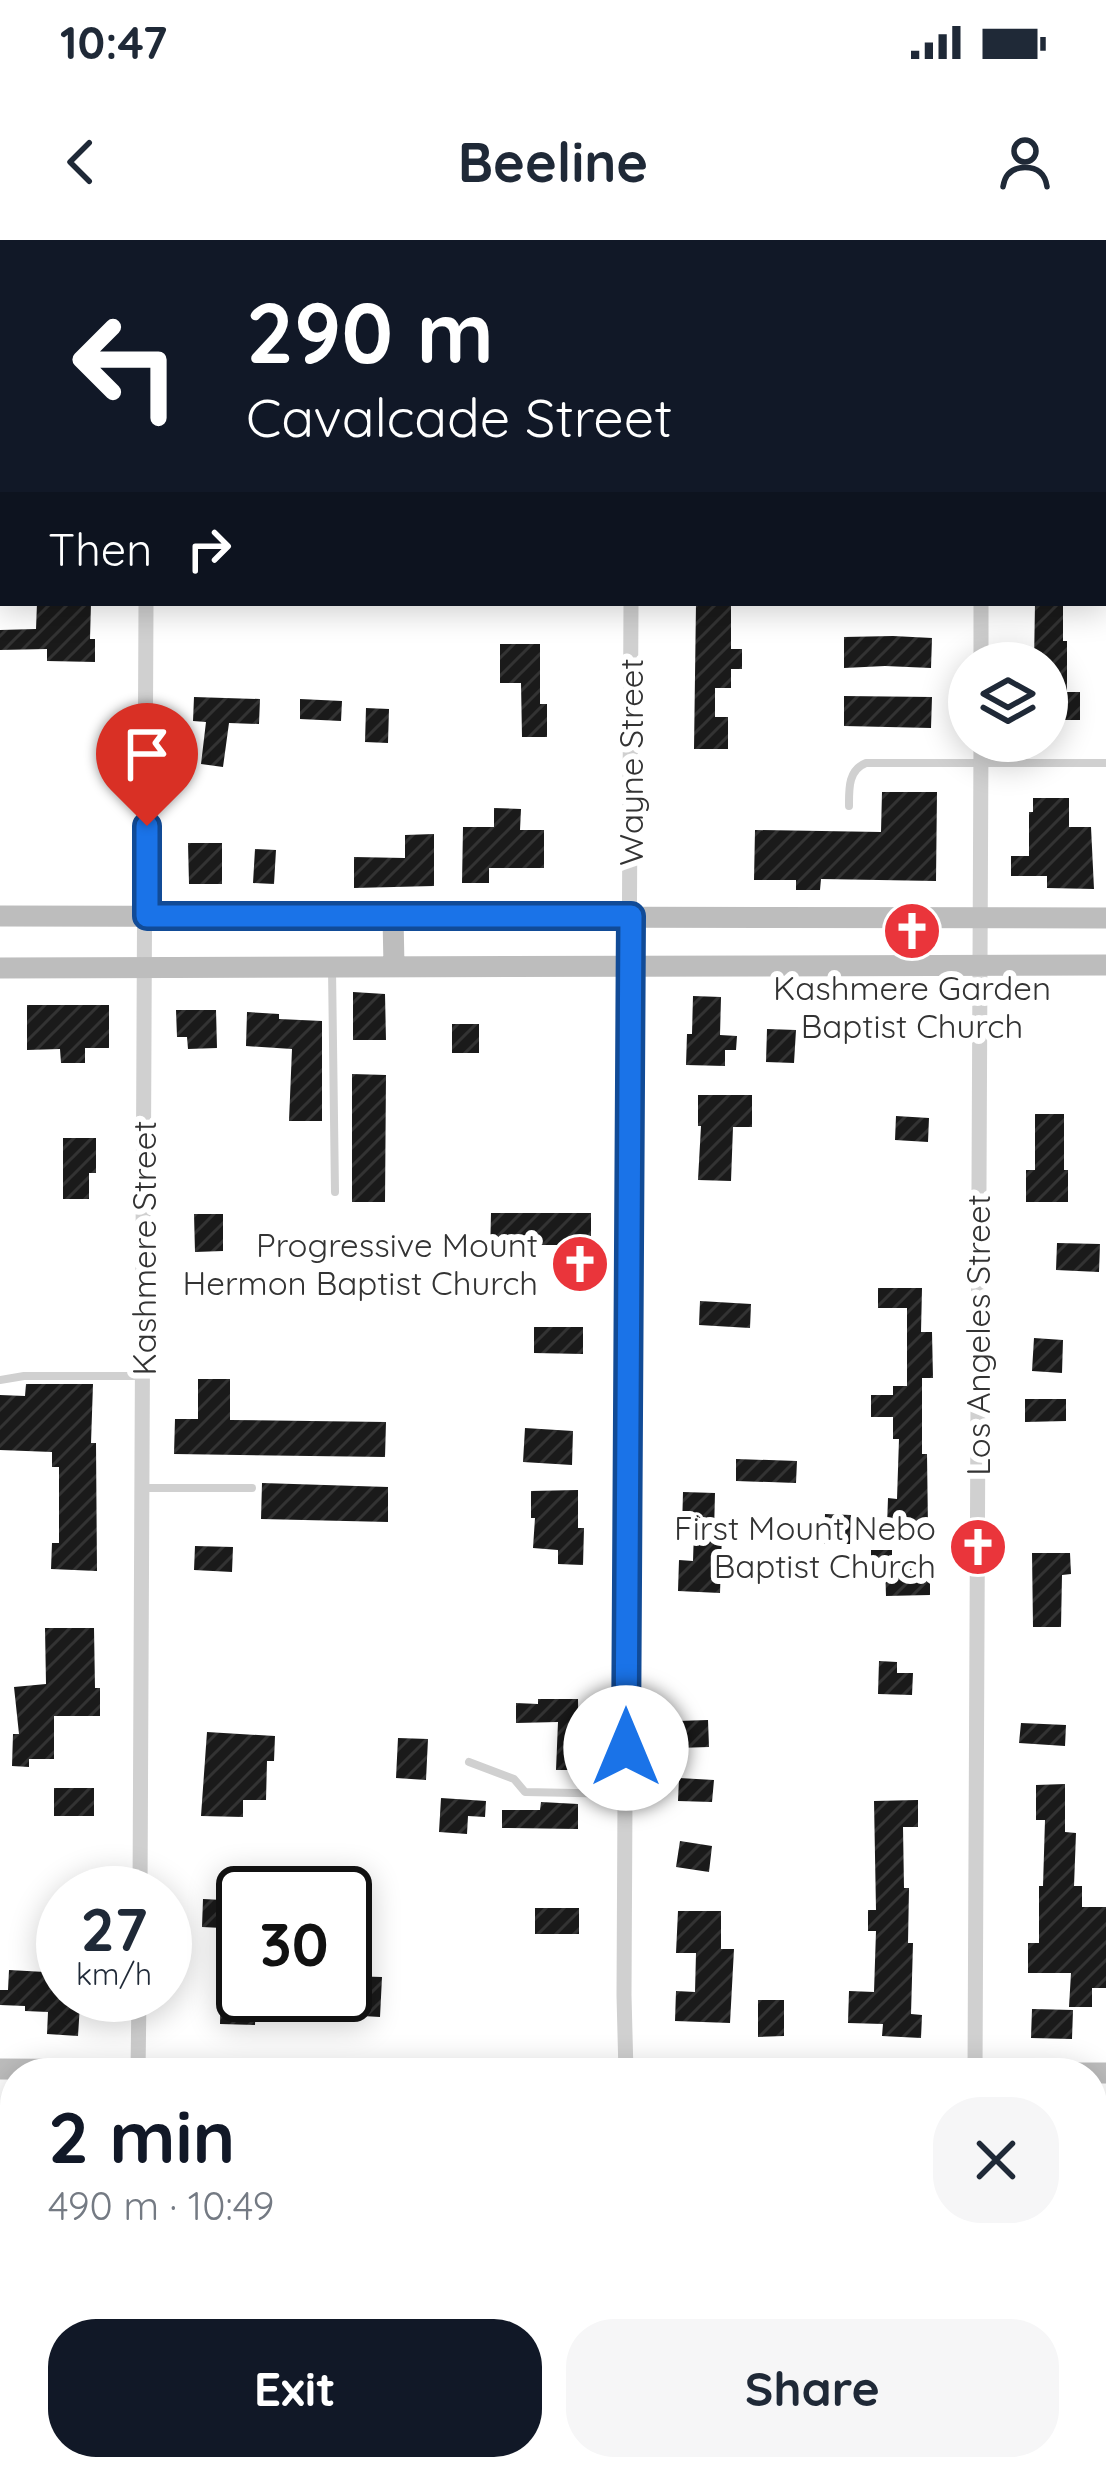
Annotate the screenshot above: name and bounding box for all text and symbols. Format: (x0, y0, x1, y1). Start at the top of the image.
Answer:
text: 10:47 (60, 14, 167, 70)
text: Beeline (458, 128, 648, 196)
icon: back (48, 129, 114, 195)
icon: person (992, 129, 1058, 195)
text: 290 m (246, 279, 494, 384)
icon: left (48, 288, 204, 444)
text: Cavalcade Street (246, 383, 673, 451)
icon: right (176, 516, 242, 582)
text: Then (48, 521, 152, 577)
map controls (948, 642, 1068, 762)
button: layers (948, 642, 1068, 762)
street label: Wayne Street (610, 658, 651, 866)
pin (96, 703, 198, 826)
icon: arrive (114, 721, 180, 787)
church icon: Kashmere Garden Baptist Church (881, 900, 943, 962)
place label: Kashmere Garden Baptist Church (773, 967, 1051, 1046)
street label: Kashmere Street (123, 1120, 164, 1376)
street label: Los Angeles Street (957, 1194, 998, 1476)
place label: Progressive Mount Hermon Baptist Church (182, 1224, 538, 1303)
church icon: Progressive Mount Hermon Baptist Church (549, 1233, 611, 1295)
place label: First Mount Nebo Baptist Church (674, 1507, 936, 1586)
church icon: First Mount Nebo Baptist Church (947, 1516, 1009, 1578)
position arrow (563, 1685, 689, 1811)
speed limit sign: 30 (216, 1866, 372, 2022)
text: 27 (80, 1891, 148, 1966)
text: km/h (76, 1955, 152, 1993)
text: 2 min (48, 2091, 235, 2181)
button: close (933, 2097, 1059, 2223)
text: 490 m · 10:49 (48, 2181, 274, 2230)
button: Exit (48, 2319, 542, 2457)
button: Share (566, 2319, 1059, 2457)

